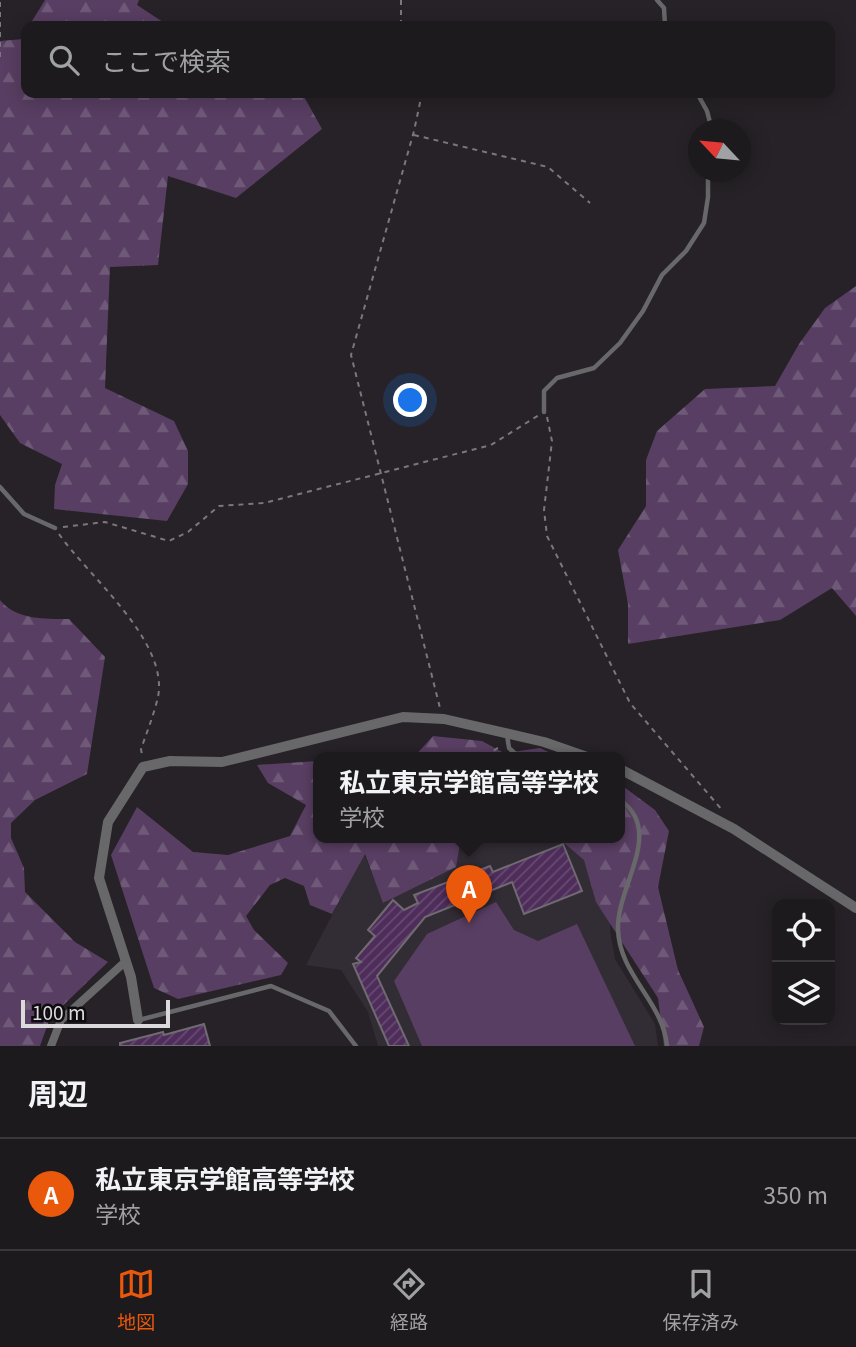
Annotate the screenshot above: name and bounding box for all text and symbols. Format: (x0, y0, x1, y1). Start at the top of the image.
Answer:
search box (21, 21, 835, 98)
icon: search (45, 41, 83, 79)
text: ここで検索 (101, 41, 231, 78)
north arrow (688, 119, 751, 182)
your location (393, 383, 427, 417)
popup (313, 752, 625, 843)
text: 私立東京学館高等学校 (339, 762, 599, 799)
text: 学校 (339, 799, 385, 833)
pin: A (446, 865, 492, 923)
map controls (772, 899, 835, 1025)
button: locate (772, 899, 835, 962)
button: layers (772, 962, 835, 1025)
scale bar (21, 997, 170, 1029)
text: 100 m (32, 998, 86, 1025)
text: 周辺 (28, 1070, 88, 1114)
text: 私立東京学館高等学校 (95, 1159, 355, 1196)
text: A (44, 1177, 58, 1211)
text: 350 m (763, 1177, 828, 1211)
text: 学校 (95, 1196, 141, 1230)
tab: 地図 (117, 1265, 155, 1334)
tab: 経路 (390, 1265, 428, 1334)
tab: 保存済み (663, 1265, 739, 1334)

